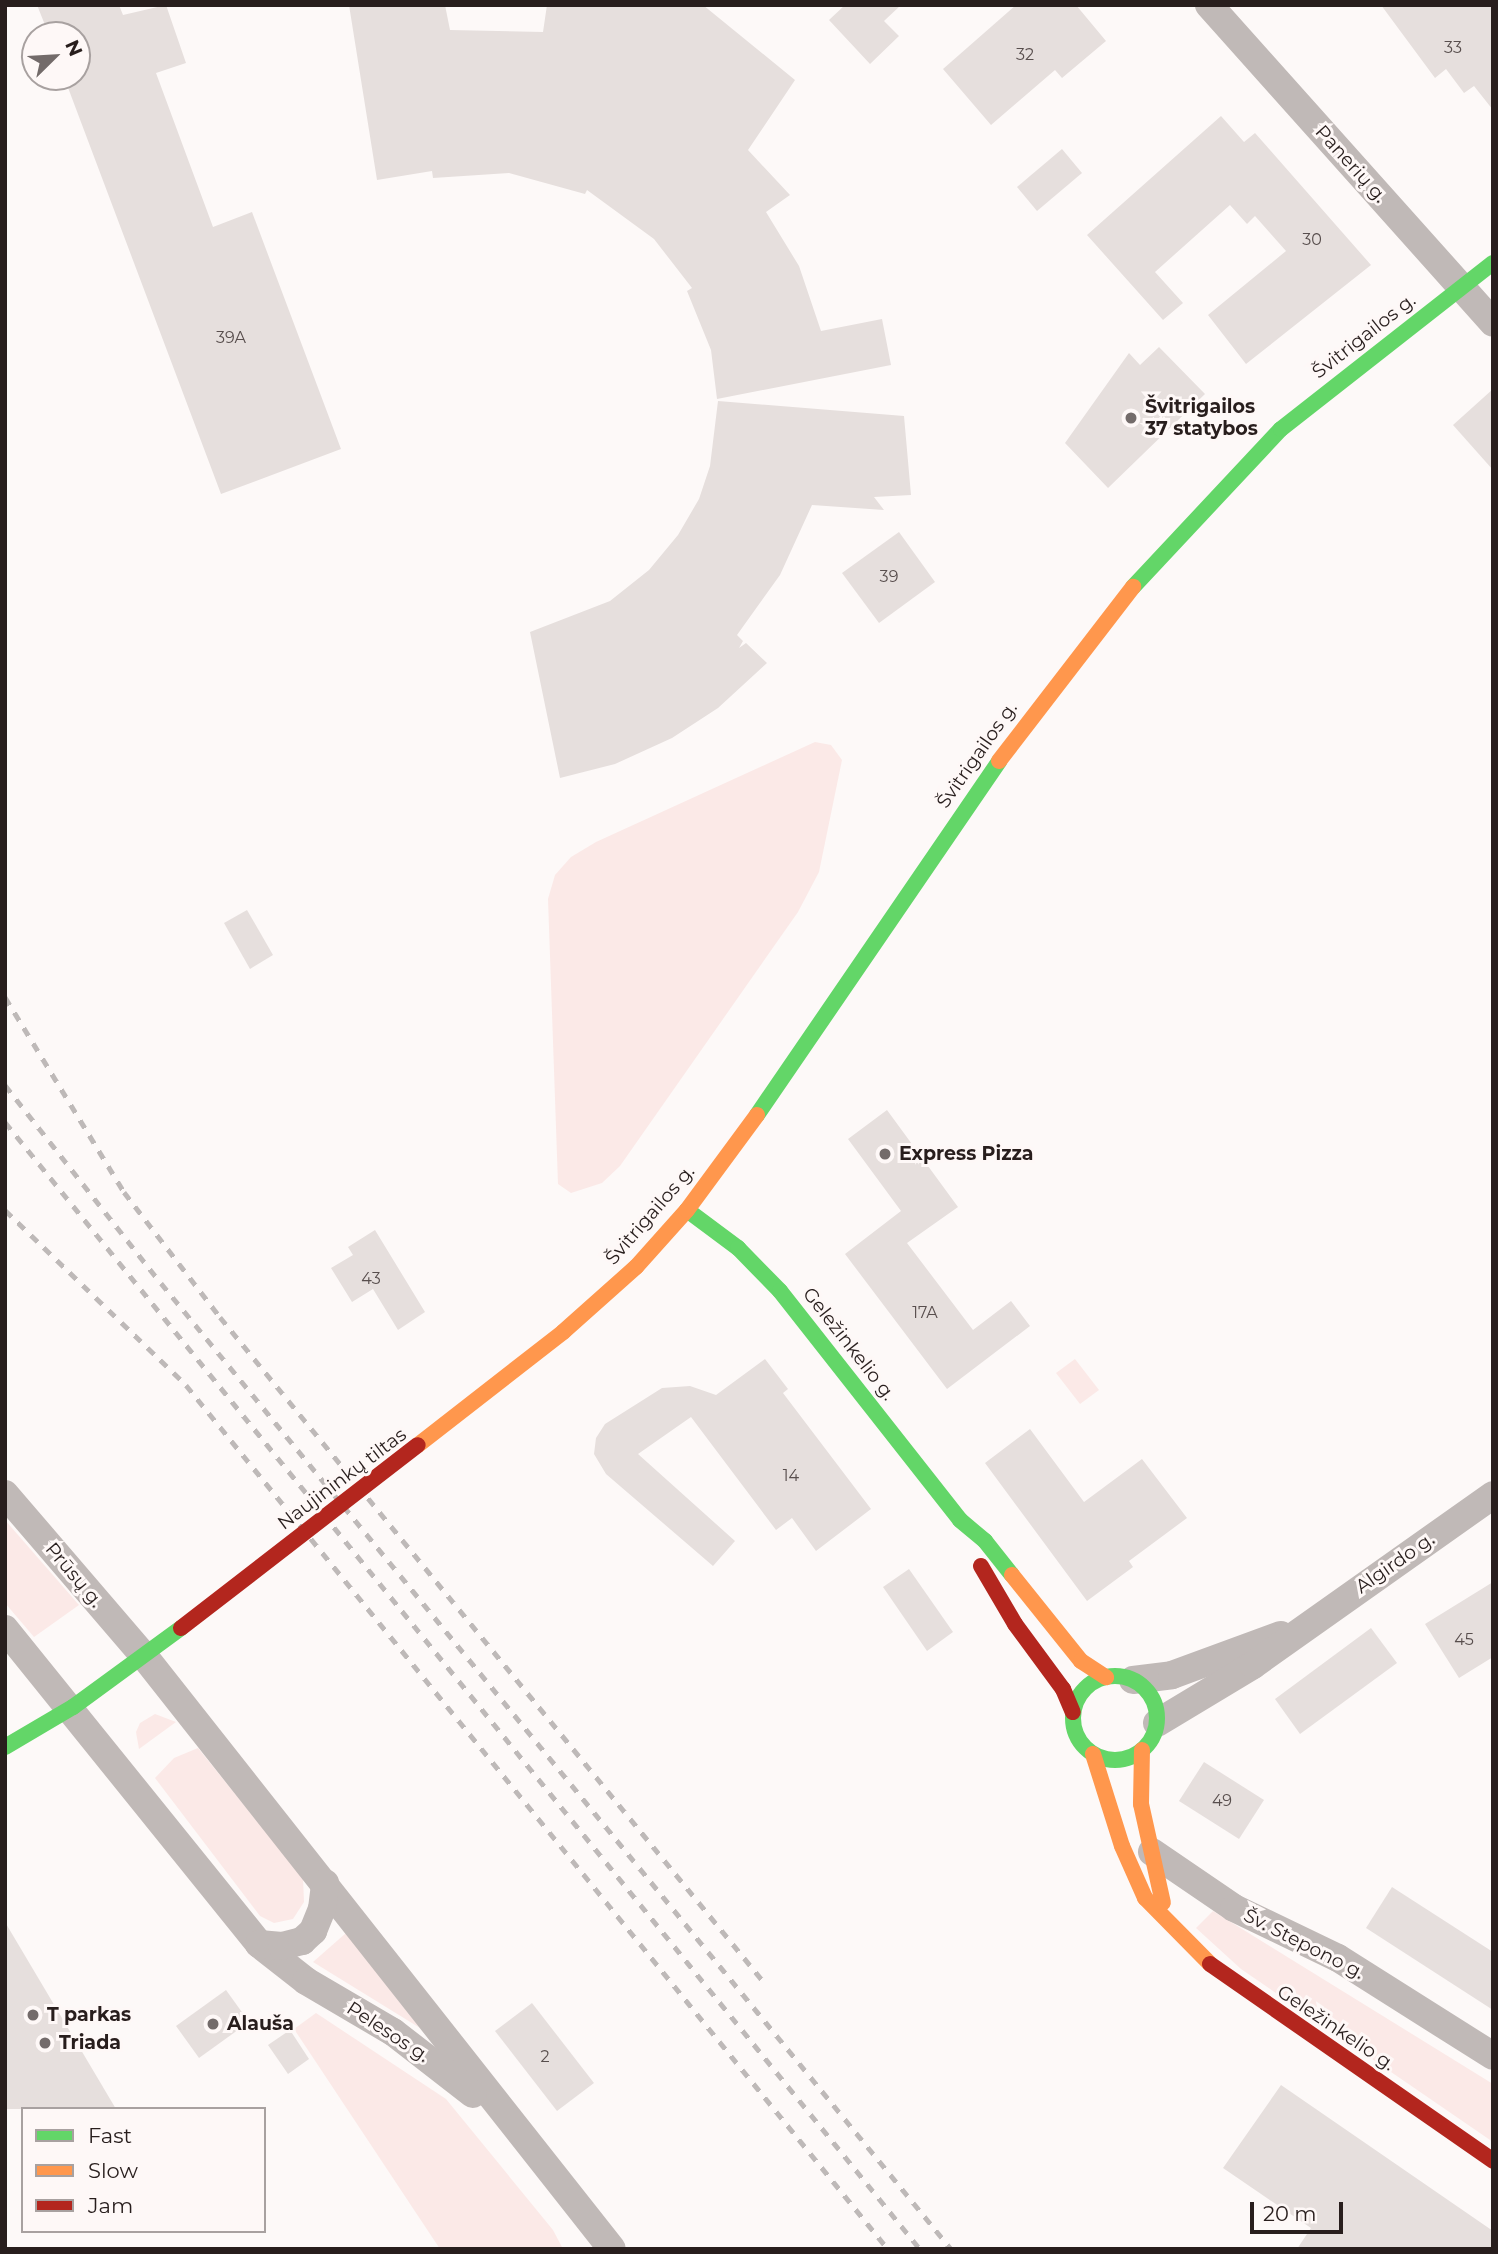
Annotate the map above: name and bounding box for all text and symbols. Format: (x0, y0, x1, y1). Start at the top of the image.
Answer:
north arrow (21, 21, 91, 91)
text: N (60, 36, 87, 60)
house number: 33 (1444, 38, 1462, 58)
house number: 32 (1016, 45, 1034, 65)
street label: Panerių g. (1310, 121, 1392, 207)
house number: 30 (1302, 230, 1322, 250)
street label: Švitrigailos g. (1308, 289, 1420, 383)
house number: 39A (216, 328, 246, 348)
place label: Švitrigailos 37 statybos (1145, 396, 1258, 440)
marker: Švitrigailos 37 statybos (1123, 410, 1139, 426)
house number: 39 (880, 567, 898, 587)
street label: Švitrigailos g. (932, 697, 1022, 813)
place label: Express Pizza (899, 1143, 1034, 1165)
marker: Express Pizza (877, 1146, 893, 1162)
street label: Švitrigailos g. (600, 1160, 700, 1270)
house number: 43 (361, 1269, 381, 1289)
street label: Geležinkelio g. (798, 1283, 900, 1405)
house number: 17A (912, 1303, 938, 1323)
street label: Naujininkų tiltas (273, 1423, 411, 1535)
house number: 14 (783, 1466, 799, 1486)
street label: Algirdo g. (1351, 1528, 1439, 1598)
street label: Prūsų g. (40, 1538, 108, 1612)
house number: 45 (1454, 1630, 1474, 1650)
house number: 49 (1212, 1791, 1232, 1811)
street label: Šv. Stepono g. (1240, 1904, 1368, 1984)
street label: Geležinkelio g. (1273, 1980, 1399, 2076)
street label: Pelesos g. (342, 1997, 434, 2067)
place label: T parkas (47, 2004, 131, 2026)
marker: T parkas (25, 2007, 41, 2023)
place label: Alauša (227, 2013, 294, 2035)
marker: Alauša (205, 2016, 221, 2032)
place label: Triada (59, 2032, 121, 2054)
marker: Triada (37, 2035, 53, 2051)
house number: 2 (540, 2047, 550, 2067)
legend (21, 2107, 266, 2233)
text: Fast (88, 2123, 132, 2148)
text: Slow (88, 2158, 138, 2183)
scale bar (1253, 2188, 1346, 2232)
text: Jam (88, 2193, 133, 2218)
text: 20 m (1263, 2201, 1317, 2226)

